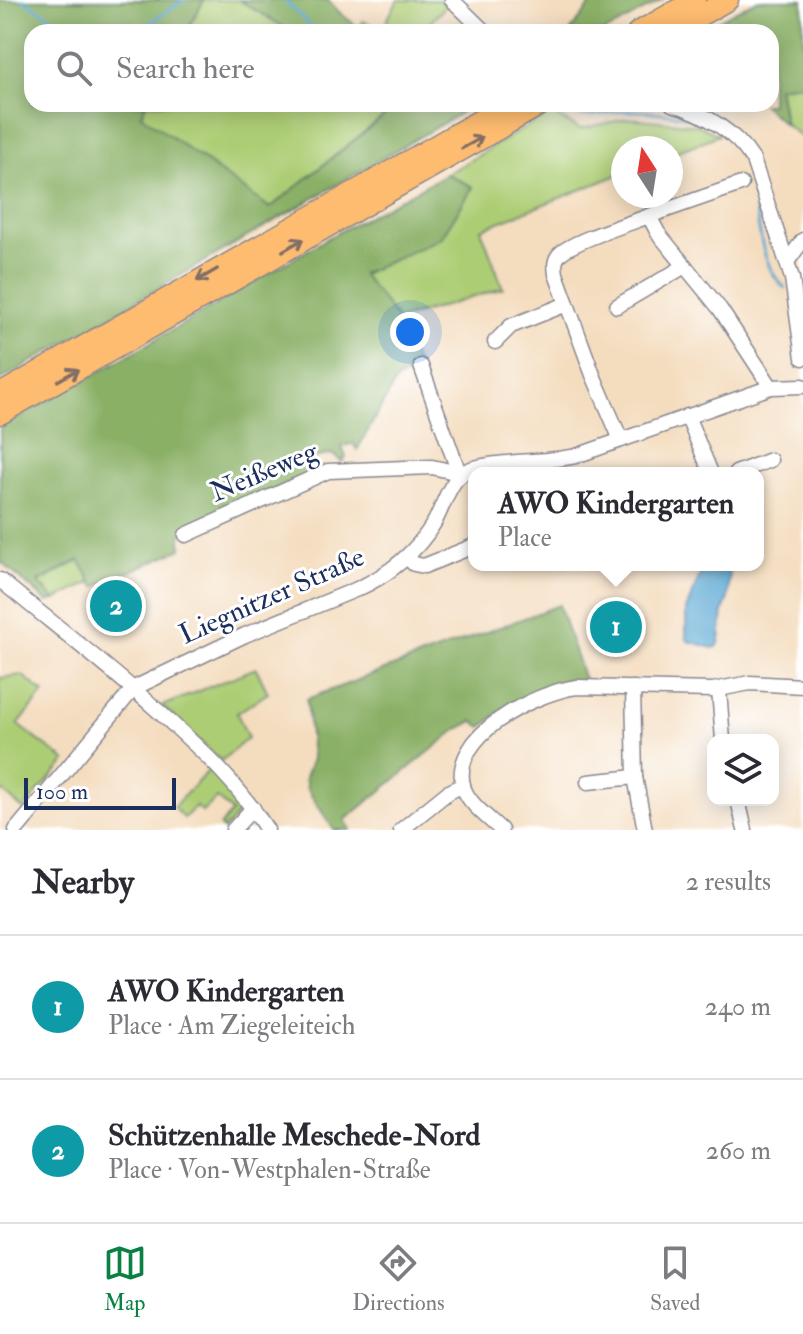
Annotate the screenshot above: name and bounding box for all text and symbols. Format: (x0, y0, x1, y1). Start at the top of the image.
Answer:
search box (24, 24, 779, 112)
icon: search (52, 46, 96, 90)
text: Search here (116, 50, 255, 87)
one-way arrow (460, 135, 483, 151)
north arrow (611, 136, 683, 208)
one-way arrow (281, 237, 304, 253)
one-way arrow (196, 267, 219, 283)
your location (390, 312, 430, 352)
one-way arrow (55, 367, 79, 382)
street label: Neißeweg (205, 433, 324, 510)
popup (468, 467, 764, 571)
text: AWO Kindergarten (498, 485, 734, 522)
text: Place (498, 522, 552, 554)
street label: Liegnitzer Straße (174, 539, 370, 652)
pin: 2 (90, 576, 142, 636)
pin: 1 (590, 597, 642, 657)
map controls (707, 734, 779, 806)
button: layers (707, 734, 779, 806)
scale bar (24, 774, 176, 810)
text: 100 m (36, 778, 88, 806)
text: Nearby (32, 861, 134, 904)
text: 2 results (686, 866, 771, 898)
text: AWO Kindergarten (108, 973, 345, 1010)
text: 1 (53, 991, 63, 1023)
text: 240 m (705, 991, 771, 1023)
text: Place · Am Ziegeleiteich (108, 1010, 355, 1042)
text: Schützenhalle Meschede-Nord (108, 1117, 480, 1154)
text: 2 (51, 1135, 65, 1167)
text: 260 m (706, 1135, 771, 1167)
text: Place · Von-Westphalen-Straße (108, 1154, 431, 1186)
tab: Map (103, 1241, 147, 1317)
tab: Directions (352, 1241, 445, 1317)
tab: Saved (650, 1241, 700, 1317)

